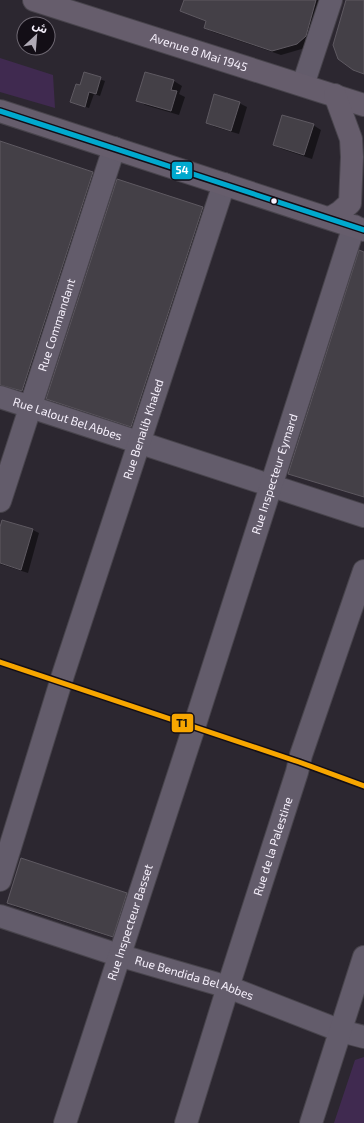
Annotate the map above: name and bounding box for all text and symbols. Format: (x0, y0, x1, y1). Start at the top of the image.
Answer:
north arrow (16, 16, 56, 56)
text: ش (31, 17, 50, 37)
street label: Avenue 8 Mai 1945 (149, 29, 250, 74)
line badge: 54 (171, 161, 193, 180)
text: 54 (175, 163, 189, 176)
unlabelled marker (269, 196, 279, 206)
street label: Rue Commandant (34, 276, 78, 373)
street label: Rue Benalib Khaled (120, 377, 166, 481)
street label: Rue Lalout Bel Abbes (11, 394, 124, 442)
street label: Rue Inspecteur Eymard (248, 412, 300, 536)
line badge: T1 (171, 713, 194, 733)
text: T1 (176, 716, 188, 729)
street label: Rue de la Palestine (250, 795, 295, 897)
street label: Rue Inspecteur Basset (104, 862, 155, 982)
street label: Rue Bendida Bel Abbes (134, 952, 256, 1002)

